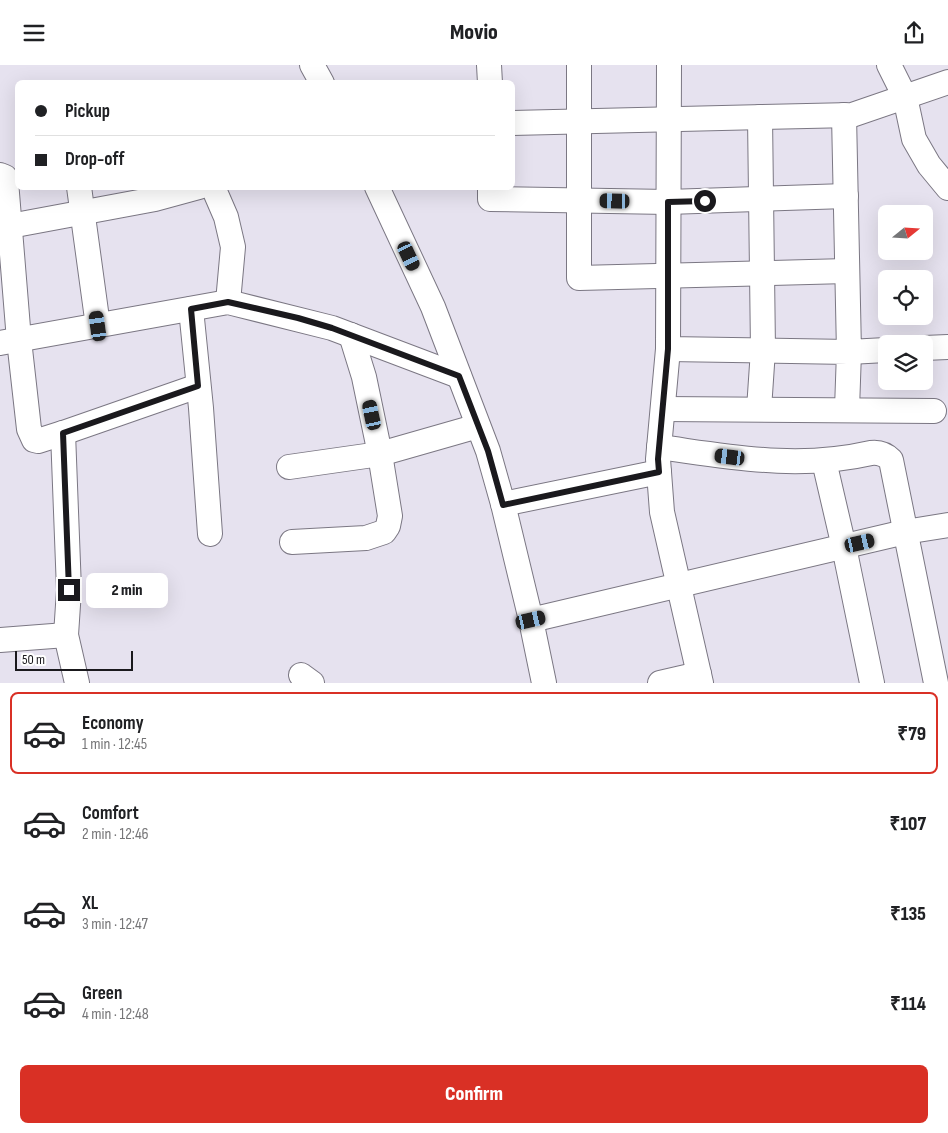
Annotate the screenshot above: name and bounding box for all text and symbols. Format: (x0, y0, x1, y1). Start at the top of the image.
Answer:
icon: menu (20, 19, 48, 47)
text: Movio (450, 19, 498, 46)
icon: share (900, 19, 928, 47)
text: Pickup (65, 100, 110, 123)
text: Drop-off (65, 148, 125, 171)
route start (694, 190, 716, 212)
car (599, 193, 630, 209)
north arrow (878, 205, 932, 260)
map controls (878, 205, 933, 390)
car (395, 239, 422, 273)
button: locate (878, 270, 933, 325)
car (88, 310, 107, 342)
button: layers (878, 335, 933, 390)
car (361, 399, 382, 431)
car (714, 448, 745, 466)
car (843, 532, 876, 554)
callout: 2 min (86, 573, 169, 607)
route end (58, 579, 80, 601)
text: 2 min (111, 581, 143, 600)
car (514, 609, 547, 631)
scale bar (15, 648, 132, 671)
text: 50 m (22, 651, 45, 668)
icon: car (22, 711, 67, 756)
text: Economy (82, 712, 144, 735)
text: ₹79 (897, 723, 926, 746)
text: 1 min · 12:45 (82, 735, 147, 754)
icon: car (22, 801, 67, 846)
text: Comfort (82, 802, 139, 825)
text: ₹107 (889, 813, 926, 836)
text: 2 min · 12:46 (82, 825, 149, 844)
icon: car (22, 891, 67, 936)
text: XL (82, 892, 98, 915)
text: ₹135 (890, 903, 926, 926)
text: 3 min · 12:47 (82, 915, 148, 934)
icon: car (22, 981, 67, 1026)
text: Green (82, 982, 122, 1005)
text: ₹114 (890, 993, 926, 1016)
text: 4 min · 12:48 (82, 1005, 149, 1024)
button: Confirm (20, 1065, 928, 1123)

